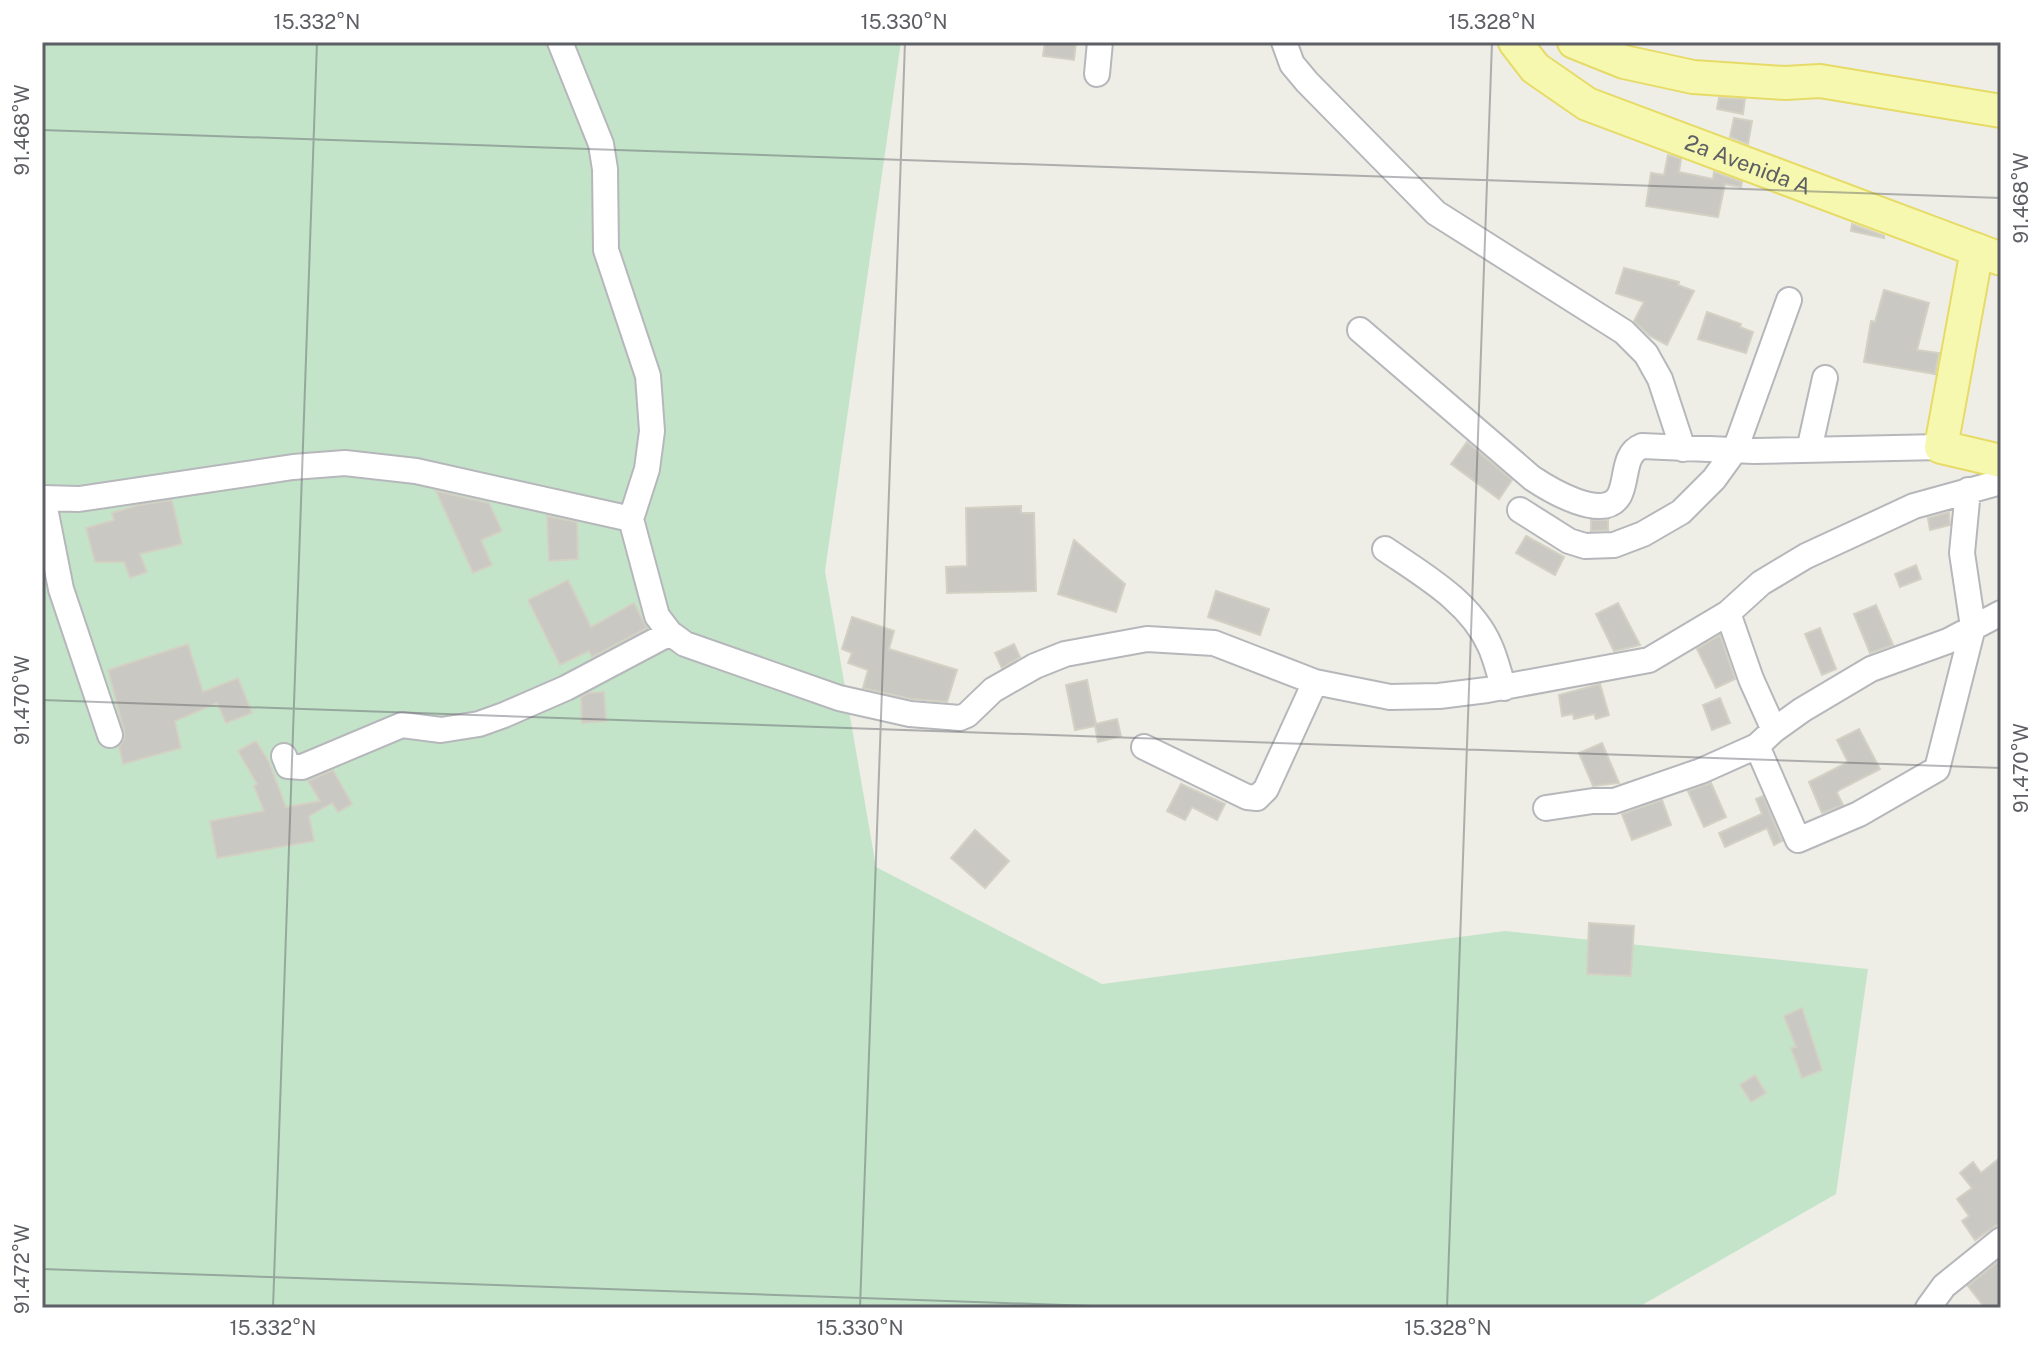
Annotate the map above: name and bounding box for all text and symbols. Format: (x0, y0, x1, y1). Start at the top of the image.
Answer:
text: 15.332°N (274, 10, 360, 34)
text: 15.330°N (861, 10, 947, 34)
text: 15.328°N (1448, 10, 1536, 34)
text: 91.468°W (10, 84, 34, 176)
street label: 2a Avenida A (1681, 129, 1815, 200)
text: 91.468°W (2009, 152, 2033, 244)
text: 91.470°W (10, 655, 34, 745)
text: 91.470°W (2009, 723, 2033, 813)
text: 91.472°W (10, 1224, 34, 1314)
text: 15.332°N (230, 1316, 316, 1340)
text: 15.330°N (817, 1316, 903, 1340)
text: 15.328°N (1404, 1316, 1492, 1340)

